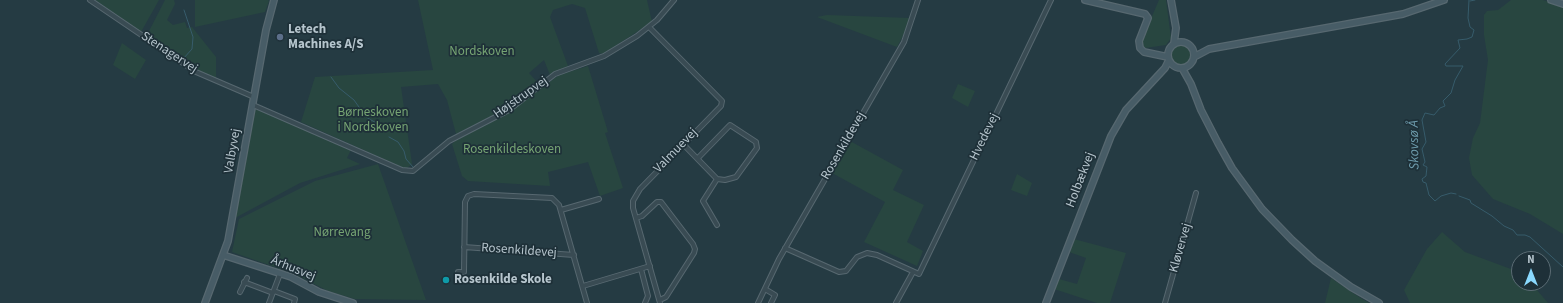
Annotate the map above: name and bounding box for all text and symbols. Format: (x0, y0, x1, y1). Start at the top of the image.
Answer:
place label: Letech Machines A/S (288, 22, 363, 53)
street label: Stenagervej (138, 29, 200, 77)
marker: Letech Machines A/S (275, 32, 285, 42)
park label: Nordskoven (449, 44, 515, 60)
street label: Højstrupvej (491, 74, 551, 122)
park label: Børneskoven i Nordskoven (337, 105, 409, 136)
street label: Rosenkildevej (818, 109, 870, 183)
street label: Hvedevej (967, 111, 1003, 163)
water label: Skovsø Å (1406, 120, 1424, 170)
street label: Valmuevej (651, 125, 701, 177)
street label: Valbyvej (221, 127, 245, 175)
park label: Rosenkildeskoven (463, 142, 561, 158)
street label: Holbækvej (1063, 150, 1099, 210)
street label: Kløvervej (1166, 221, 1196, 275)
park label: Nørrevang (314, 225, 370, 241)
street label: Rosenkildevej (481, 241, 557, 261)
north arrow (1511, 251, 1551, 291)
text: N (1527, 252, 1535, 267)
street label: Århusvej (268, 253, 318, 285)
place label: Rosenkilde Skole (454, 272, 552, 288)
marker: Rosenkilde Skole (441, 275, 451, 285)

